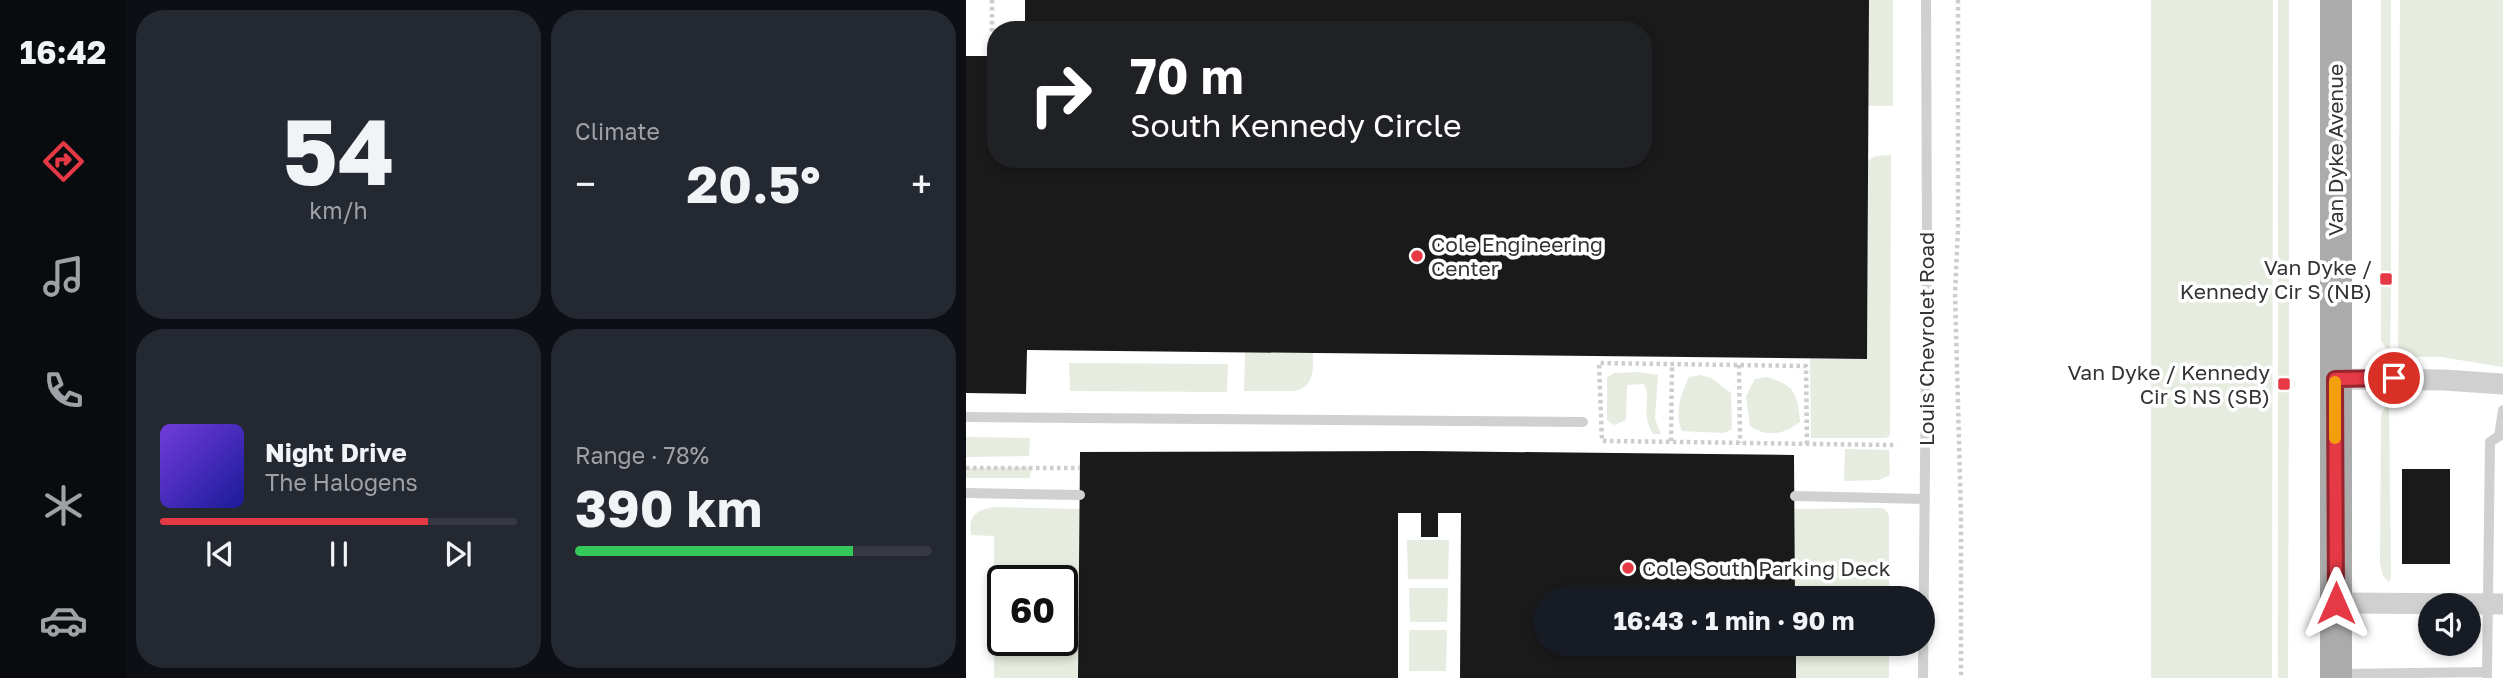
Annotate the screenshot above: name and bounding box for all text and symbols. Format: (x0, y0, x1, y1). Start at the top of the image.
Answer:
text: 16:42 (20, 33, 106, 71)
text: 70 m (1130, 46, 1244, 105)
icon: right (1015, 49, 1106, 140)
street label: Van Dyke Avenue (2322, 64, 2348, 236)
text: 54 (282, 96, 395, 205)
text: South Kennedy Circle (1130, 106, 1461, 144)
text: Climate (575, 117, 660, 145)
icon: directions (39, 137, 88, 186)
text: 20.5° (686, 152, 821, 214)
text: − (575, 161, 596, 206)
text: + (911, 161, 932, 206)
text: km/h (309, 196, 368, 224)
place label: Cole Engineering Center (1431, 231, 1603, 281)
street label: Louis Chevrolet Road (1913, 232, 1939, 446)
marker: Cole Engineering Center (1409, 248, 1425, 264)
icon: music (39, 252, 88, 301)
place label: Van Dyke / Kennedy Cir S (NB) (2180, 254, 2372, 304)
marker: Van Dyke / Kennedy Cir S (NB) (2378, 271, 2394, 287)
pin (2364, 348, 2424, 408)
place label: Van Dyke / Kennedy Cir S NS (SB) (2068, 359, 2270, 409)
icon: arrive (2375, 359, 2413, 397)
icon: phone (39, 366, 88, 415)
marker: Van Dyke / Kennedy Cir S NS (SB) (2276, 376, 2292, 392)
text: Night Drive (265, 437, 407, 468)
text: Range · 78% (575, 441, 709, 469)
text: The Halogens (265, 468, 418, 496)
text: 390 km (575, 476, 762, 538)
icon: climate (39, 481, 88, 530)
icon: previous (201, 535, 239, 573)
icon: pause (320, 535, 358, 573)
icon: next (439, 535, 477, 573)
place label: Cole South Parking Deck (1642, 555, 1891, 581)
marker: Cole South Parking Deck (1620, 560, 1636, 576)
speed limit sign: 60 (987, 565, 1078, 656)
position arrow (2299, 566, 2373, 640)
map controls (2418, 593, 2481, 656)
button: sound (2418, 593, 2481, 656)
icon: car (39, 596, 88, 645)
text: 16:43 · 1 min · 90 m (1613, 605, 1855, 636)

